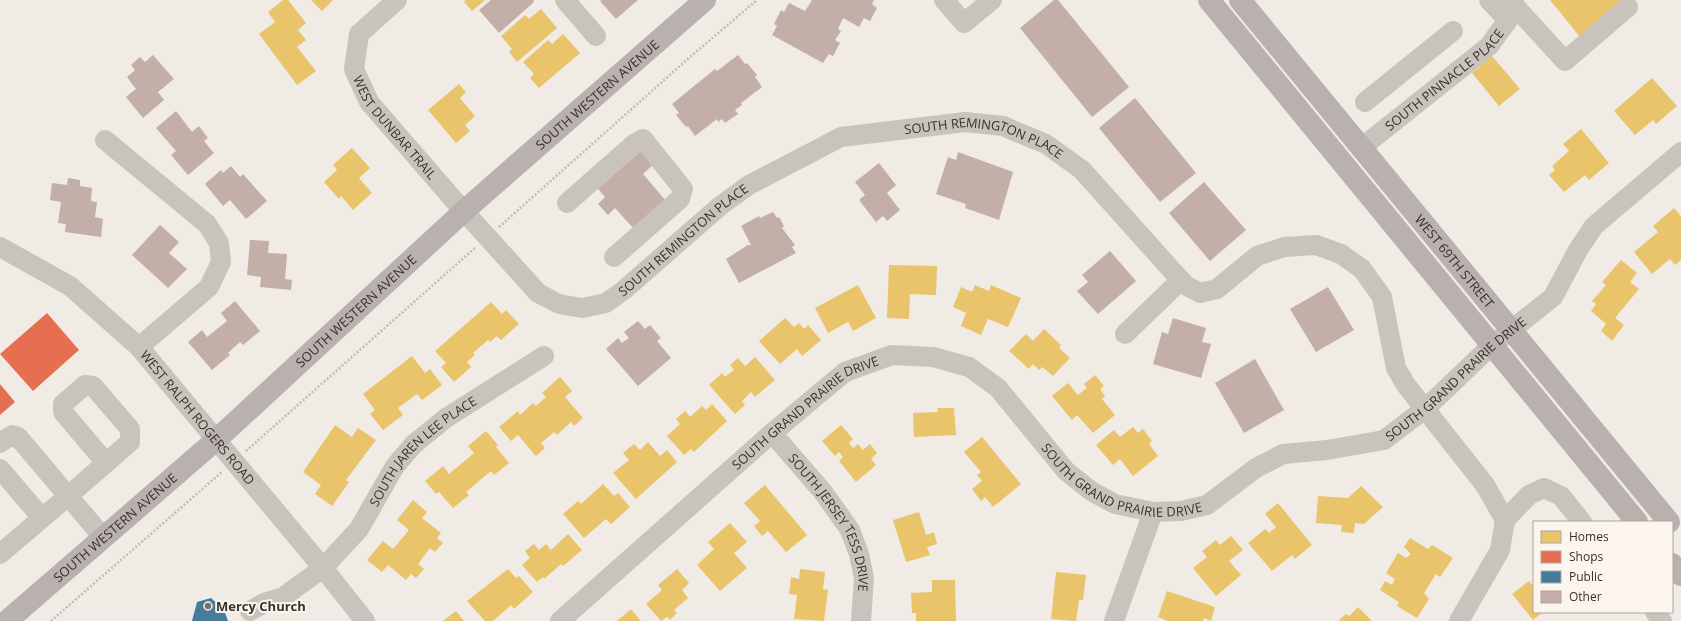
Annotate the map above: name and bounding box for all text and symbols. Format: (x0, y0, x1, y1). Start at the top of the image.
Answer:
street label: SOUTH PINNACLE PLACE (1381, 25, 1508, 135)
street label: SOUTH WESTERN AVENUE (532, 35, 663, 153)
street label: WEST DUNBAR TRAIL (349, 72, 441, 183)
street label: SOUTH REMINGTON PLACE (903, 113, 1067, 163)
street label: SOUTH REMINGTON PLACE (615, 179, 752, 300)
street label: WEST 69TH STREET (1411, 211, 1499, 312)
street label: SOUTH WESTERN AVENUE (292, 250, 420, 371)
street label: SOUTH GRAND PRAIRIE DRIVE (1381, 313, 1530, 445)
street label: WEST RALPH ROGERS ROAD (136, 346, 259, 489)
street label: SOUTH GRAND PRAIRIE DRIVE (728, 352, 881, 474)
street label: SOUTH JAREN LEE PLACE (365, 392, 480, 510)
street label: SOUTH GRAND PRAIRIE DRIVE (1038, 439, 1204, 521)
street label: SOUTH JERSEY TESS DRIVE (785, 449, 873, 592)
street label: SOUTH WESTERN AVENUE (49, 469, 181, 586)
legend (1533, 521, 1673, 613)
text: Homes (1569, 528, 1609, 545)
text: Shops (1569, 548, 1604, 565)
text: Public (1569, 568, 1603, 585)
text: Other (1569, 588, 1602, 605)
place label: Mercy Church (216, 597, 306, 615)
marker: Mercy Church (203, 601, 213, 611)

